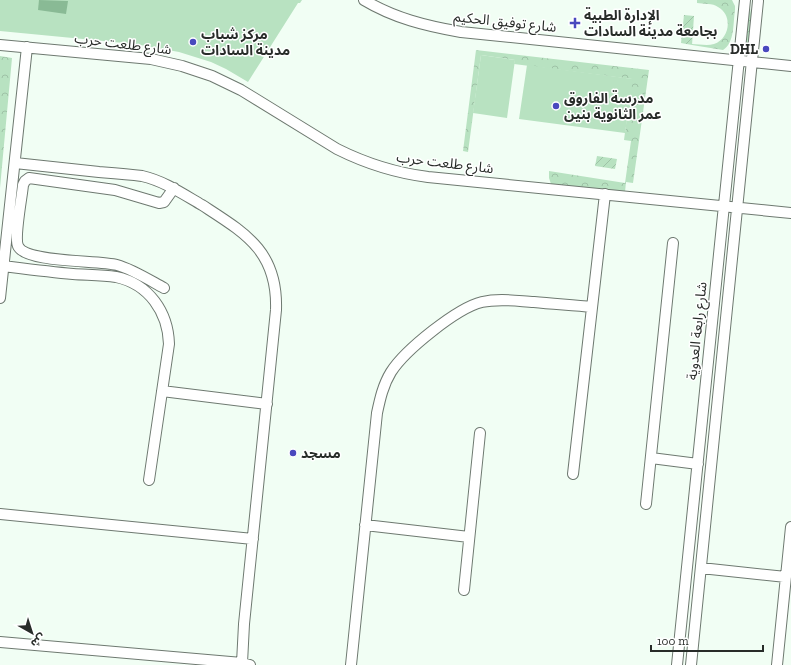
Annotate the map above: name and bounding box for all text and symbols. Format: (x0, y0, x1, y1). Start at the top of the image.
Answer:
place label: الإدارة الطبية بجامعة مدينة السادات (584, 7, 717, 40)
street label: شارع توفيق الحكيم (453, 8, 557, 38)
marker: الإدارة الطبية بجامعة مدينة السادات (569, 17, 581, 29)
place label: مركز شباب مدينة السادات (201, 26, 290, 59)
street label: شارع طلعت حرب (73, 30, 172, 60)
marker: مركز شباب مدينة السادات (188, 37, 198, 47)
place label: DHL (730, 41, 758, 58)
marker: DHL (761, 44, 771, 54)
place label: مدرسة الفاروق عمر الثانوية بنين (564, 90, 662, 123)
marker: مدرسة الفاروق عمر الثانوية بنين (551, 101, 561, 111)
street label: شارع طلعت حرب (395, 149, 494, 179)
street label: شارع رابعة العدوية (683, 281, 713, 381)
place label: مسجد (301, 445, 341, 462)
marker: مسجد (288, 448, 298, 458)
north arrow (12, 613, 52, 653)
scale bar (651, 627, 763, 653)
text: ش (28, 631, 48, 650)
text: 100 m (657, 634, 689, 648)

